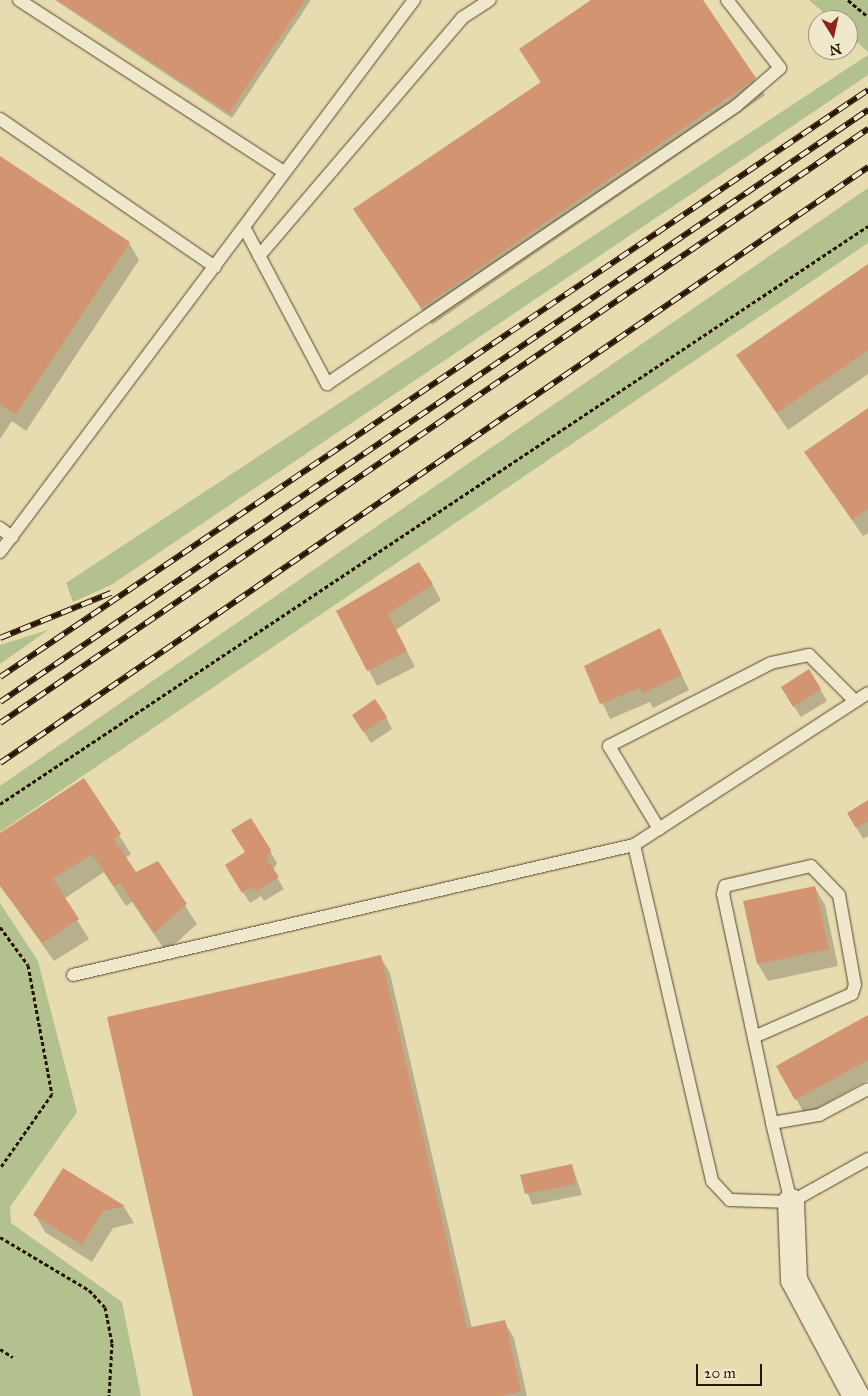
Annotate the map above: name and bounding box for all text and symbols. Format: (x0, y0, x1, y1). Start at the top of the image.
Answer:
north arrow (808, 10, 858, 60)
text: N (828, 40, 843, 59)
scale bar (698, 1354, 764, 1386)
text: 20 m (704, 1364, 736, 1382)

